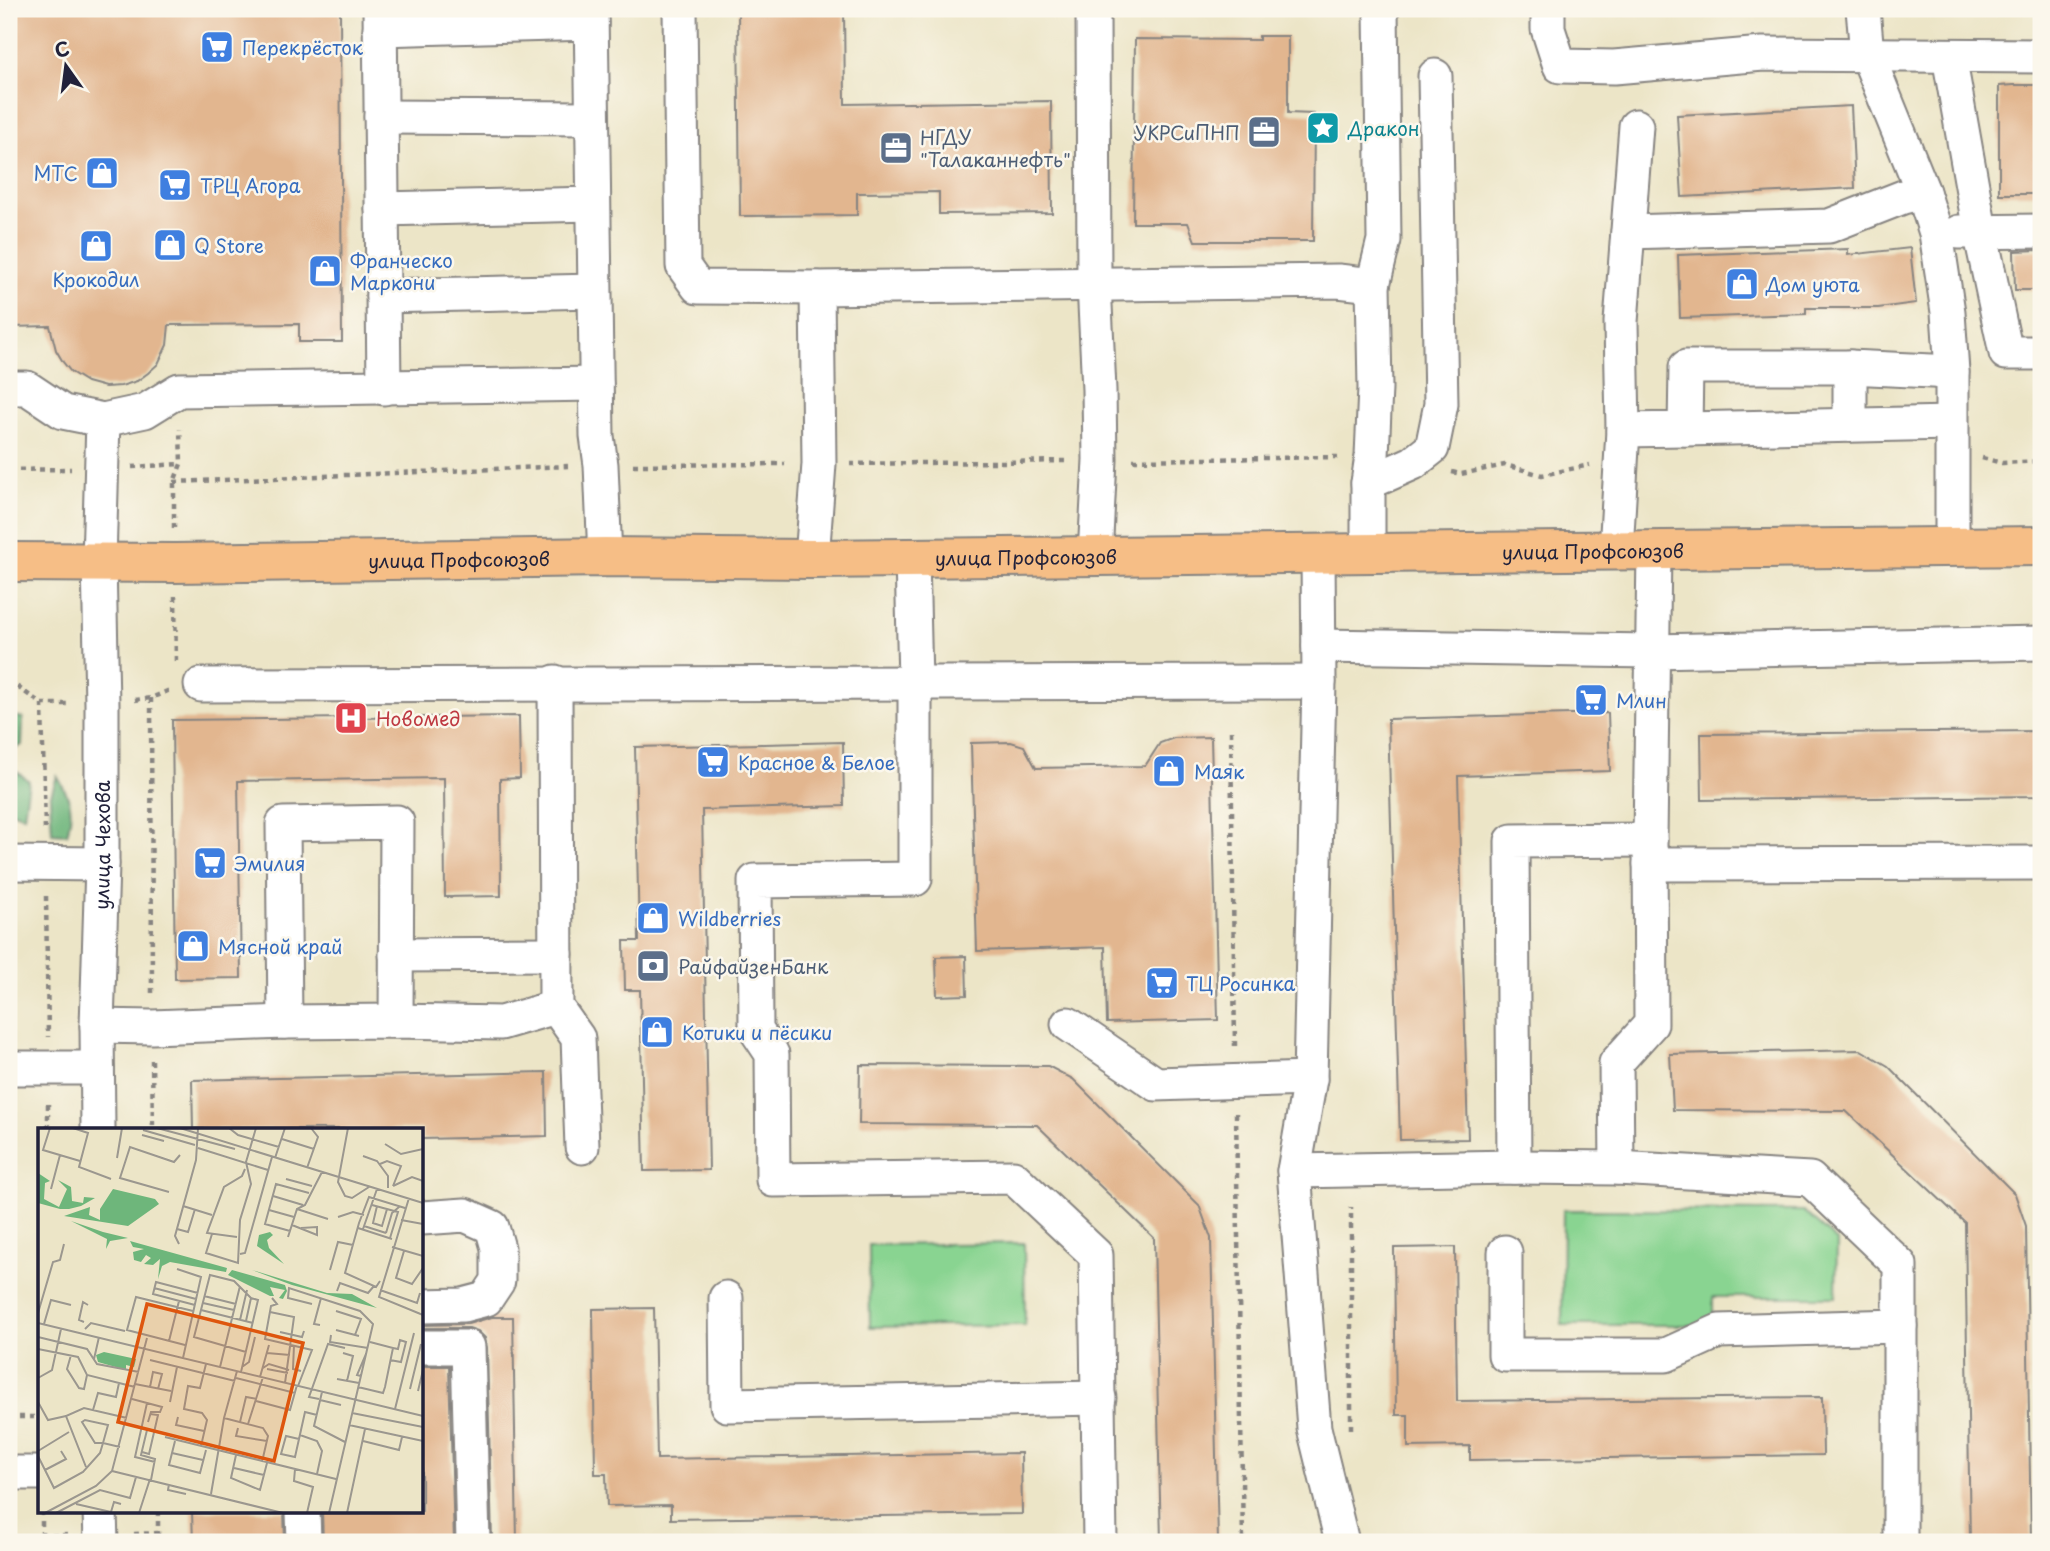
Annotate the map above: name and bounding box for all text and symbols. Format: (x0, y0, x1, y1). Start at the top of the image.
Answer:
supermarket icon: Перекрёсток (198, 28, 236, 66)
north arrow (32, 32, 102, 102)
text: С (51, 33, 72, 64)
place label: Перекрёсток (242, 33, 364, 61)
place icon: Дракон (1304, 109, 1342, 147)
office icon: УКРСиПНП (1245, 113, 1283, 151)
place label: Дракон (1347, 114, 1420, 142)
place label: УКРСиПНП (1134, 118, 1240, 146)
place label: НГДУ "Талаканнефть" (920, 123, 1071, 173)
office icon: НГДУ "Талаканнефть" (877, 129, 915, 167)
shop icon: МТС (83, 154, 121, 192)
place label: МТС (33, 159, 78, 187)
supermarket icon: ТРЦ Агора (156, 166, 194, 204)
place label: ТРЦ Агора (200, 171, 301, 199)
shop icon: Q Store (151, 226, 189, 264)
shop icon: Крокодил (77, 227, 115, 265)
place label: Q Store (194, 231, 264, 259)
place label: Франческо Маркони (350, 246, 453, 296)
shop icon: Франческо Маркони (306, 252, 344, 290)
place label: Крокодил (53, 265, 140, 293)
shop icon: Дом уюта (1723, 265, 1761, 303)
place label: Дом уюта (1765, 270, 1860, 298)
street label: улица Профсоюзов (1502, 536, 1684, 566)
street label: улица Профсоюзов (935, 542, 1117, 572)
street label: улица Профсоюзов (368, 544, 550, 574)
supermarket icon: Млин (1572, 681, 1610, 719)
place label: Млин (1616, 686, 1667, 714)
hospital icon: Новомед (332, 699, 370, 737)
place label: Новомед (376, 704, 461, 732)
supermarket icon: Красное & Белое (694, 743, 732, 781)
place label: Красное & Белое (738, 748, 895, 776)
shop icon: Маяк (1150, 752, 1188, 790)
place label: Маяк (1194, 757, 1245, 785)
street label: улица Чехова (87, 780, 116, 910)
supermarket icon: Эмилия (191, 844, 229, 882)
place label: Эмилия (234, 849, 305, 877)
shop icon: Wildberries (634, 899, 672, 937)
place label: Wildberries (678, 904, 781, 932)
shop icon: Мясной край (174, 927, 212, 965)
place label: Мясной край (218, 932, 342, 960)
bank icon: РайфайзенБанк (634, 947, 672, 985)
place label: РайфайзенБанк (678, 952, 829, 980)
supermarket icon: ТЦ Росинка (1143, 964, 1181, 1002)
place label: ТЦ Росинка (1186, 969, 1296, 997)
shop icon: Котики и пёсики (638, 1013, 676, 1051)
place label: Котики и пёсики (682, 1018, 832, 1046)
inset map (38, 1128, 424, 1512)

